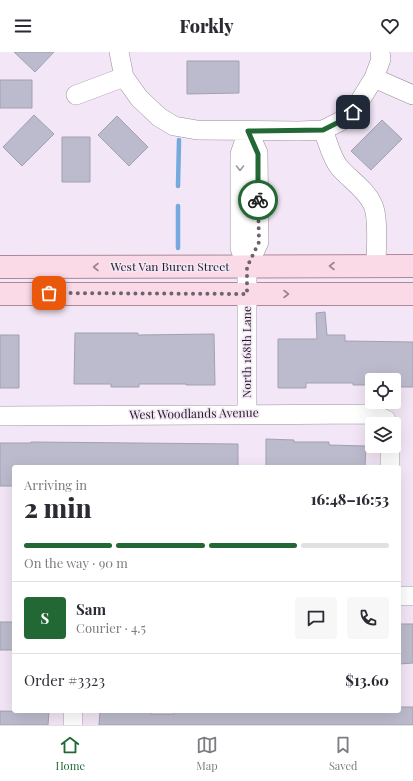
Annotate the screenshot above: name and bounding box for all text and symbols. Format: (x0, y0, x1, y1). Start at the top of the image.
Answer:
text: Forkly (179, 14, 234, 38)
icon: menu (12, 15, 34, 37)
icon: heart (379, 15, 401, 37)
pin (336, 95, 370, 129)
icon: home (342, 101, 364, 123)
one-way arrow (236, 165, 244, 171)
courier (238, 180, 278, 220)
icon: bike (247, 189, 269, 211)
street label: West Van Buren Street (109, 258, 230, 274)
one-way arrow (329, 262, 335, 271)
one-way arrow (93, 263, 99, 271)
pin (32, 276, 66, 310)
icon: bag (38, 282, 60, 304)
one-way arrow (283, 290, 289, 298)
street label: North 168th Lane (238, 306, 254, 398)
map controls (365, 373, 401, 453)
button: locate (365, 373, 401, 409)
street label: West Woodlands Avenue (128, 404, 259, 422)
button: layers (365, 417, 401, 453)
text: Arriving in (24, 476, 87, 493)
text: 16:48–16:53 (311, 489, 389, 509)
text: 2 min (24, 490, 92, 525)
text: On the way · 90 m (24, 554, 128, 571)
button: chat (295, 597, 337, 639)
button: phone (347, 597, 389, 639)
text: Sam (76, 599, 106, 619)
text: S (41, 608, 49, 628)
text: Courier · 4.5 (76, 619, 146, 636)
text: Order #3323 (24, 670, 105, 690)
text: $13.60 (345, 670, 389, 690)
tab: Home (55, 734, 85, 773)
tab: Map (196, 734, 218, 773)
tab: Saved (329, 734, 357, 773)

